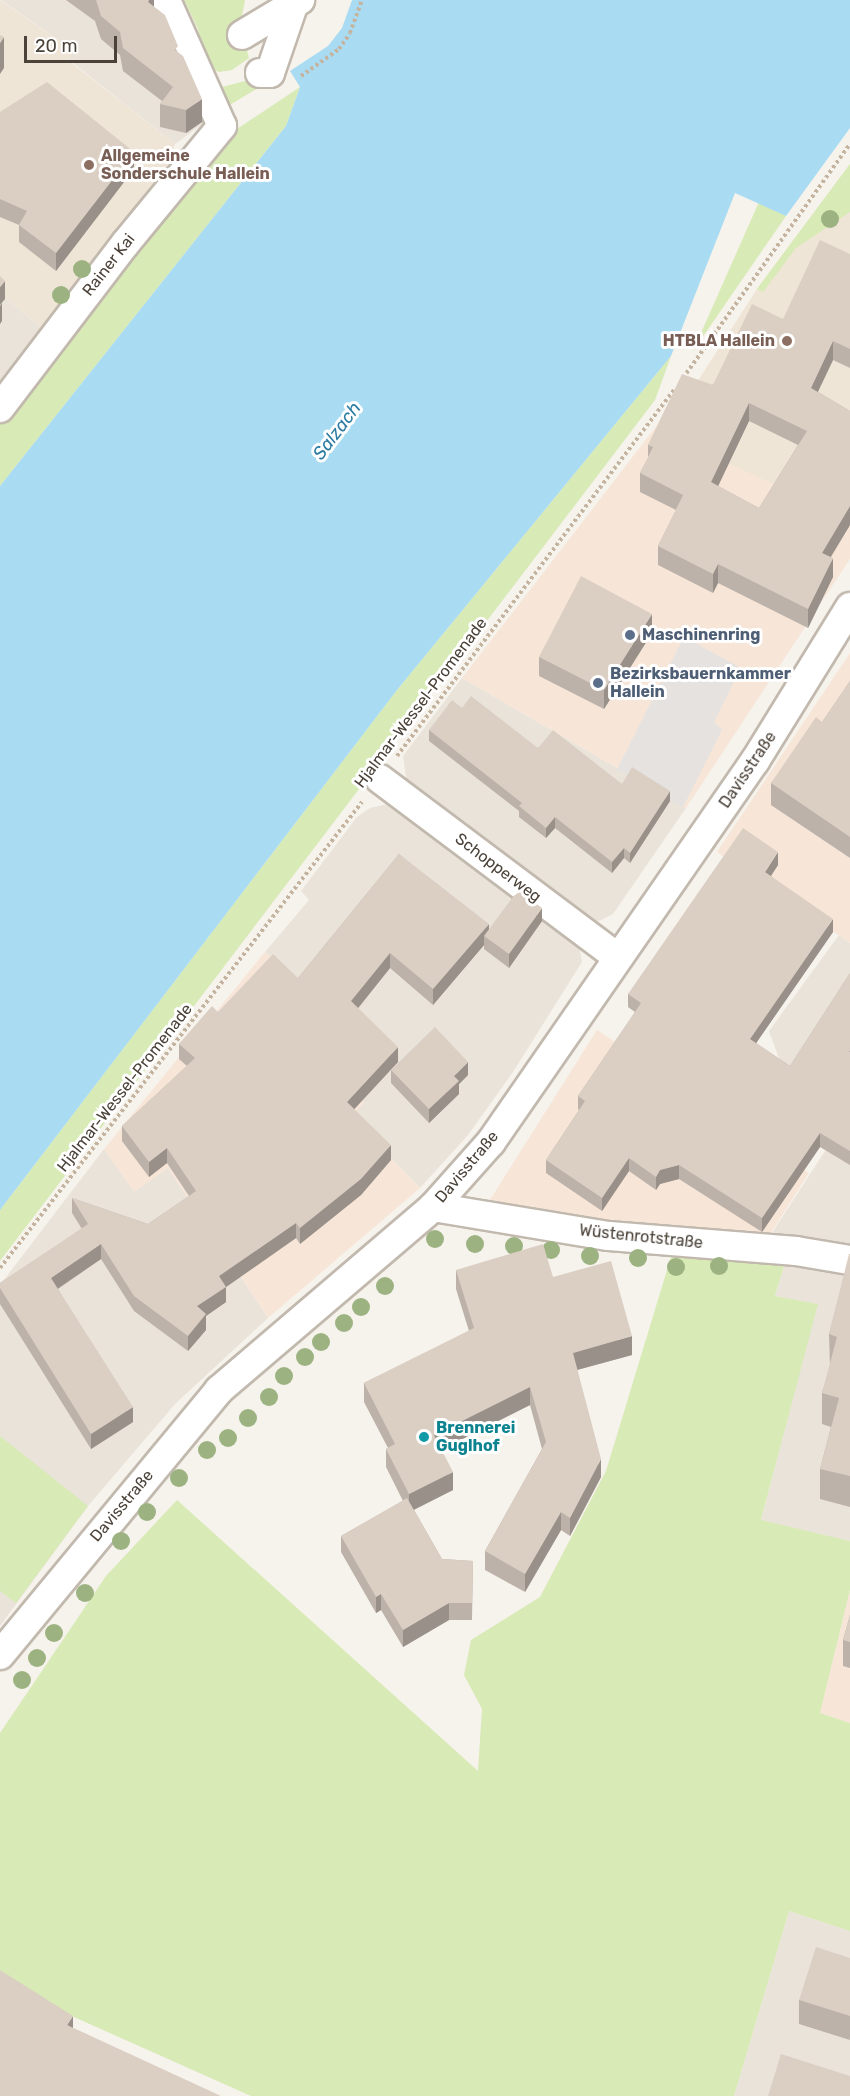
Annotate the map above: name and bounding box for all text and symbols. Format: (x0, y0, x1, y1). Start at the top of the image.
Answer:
scale bar (27, 24, 120, 62)
text: 20 m (35, 35, 77, 57)
place label: Allgemeine Sonderschule Hallein (101, 146, 270, 184)
marker: Allgemeine Sonderschule Hallein (82, 158, 96, 172)
street label: Rainer Kai (79, 230, 139, 300)
place label: HTBLA Hallein (662, 331, 775, 351)
marker: HTBLA Hallein (780, 334, 794, 348)
water label: Salzach (308, 398, 366, 464)
street label: Hjalmar-Wessel-Promenade (351, 614, 491, 792)
place label: Maschinenring (642, 625, 760, 645)
marker: Maschinenring (623, 628, 637, 642)
place label: Bezirksbauernkammer Hallein (610, 664, 791, 702)
marker: Bezirksbauernkammer Hallein (591, 676, 605, 690)
street label: Davisstraße (715, 728, 781, 812)
street label: Schopperweg (451, 829, 545, 907)
street label: Hjalmar-Wessel-Promenade (53, 1000, 197, 1176)
street label: Davisstraße (431, 1127, 503, 1207)
street label: Wüstenrotstraße (578, 1221, 704, 1253)
place label: Brennerei Guglhof (436, 1418, 515, 1456)
marker: Brennerei Guglhof (417, 1430, 431, 1444)
street label: Davisstraße (86, 1466, 158, 1546)

